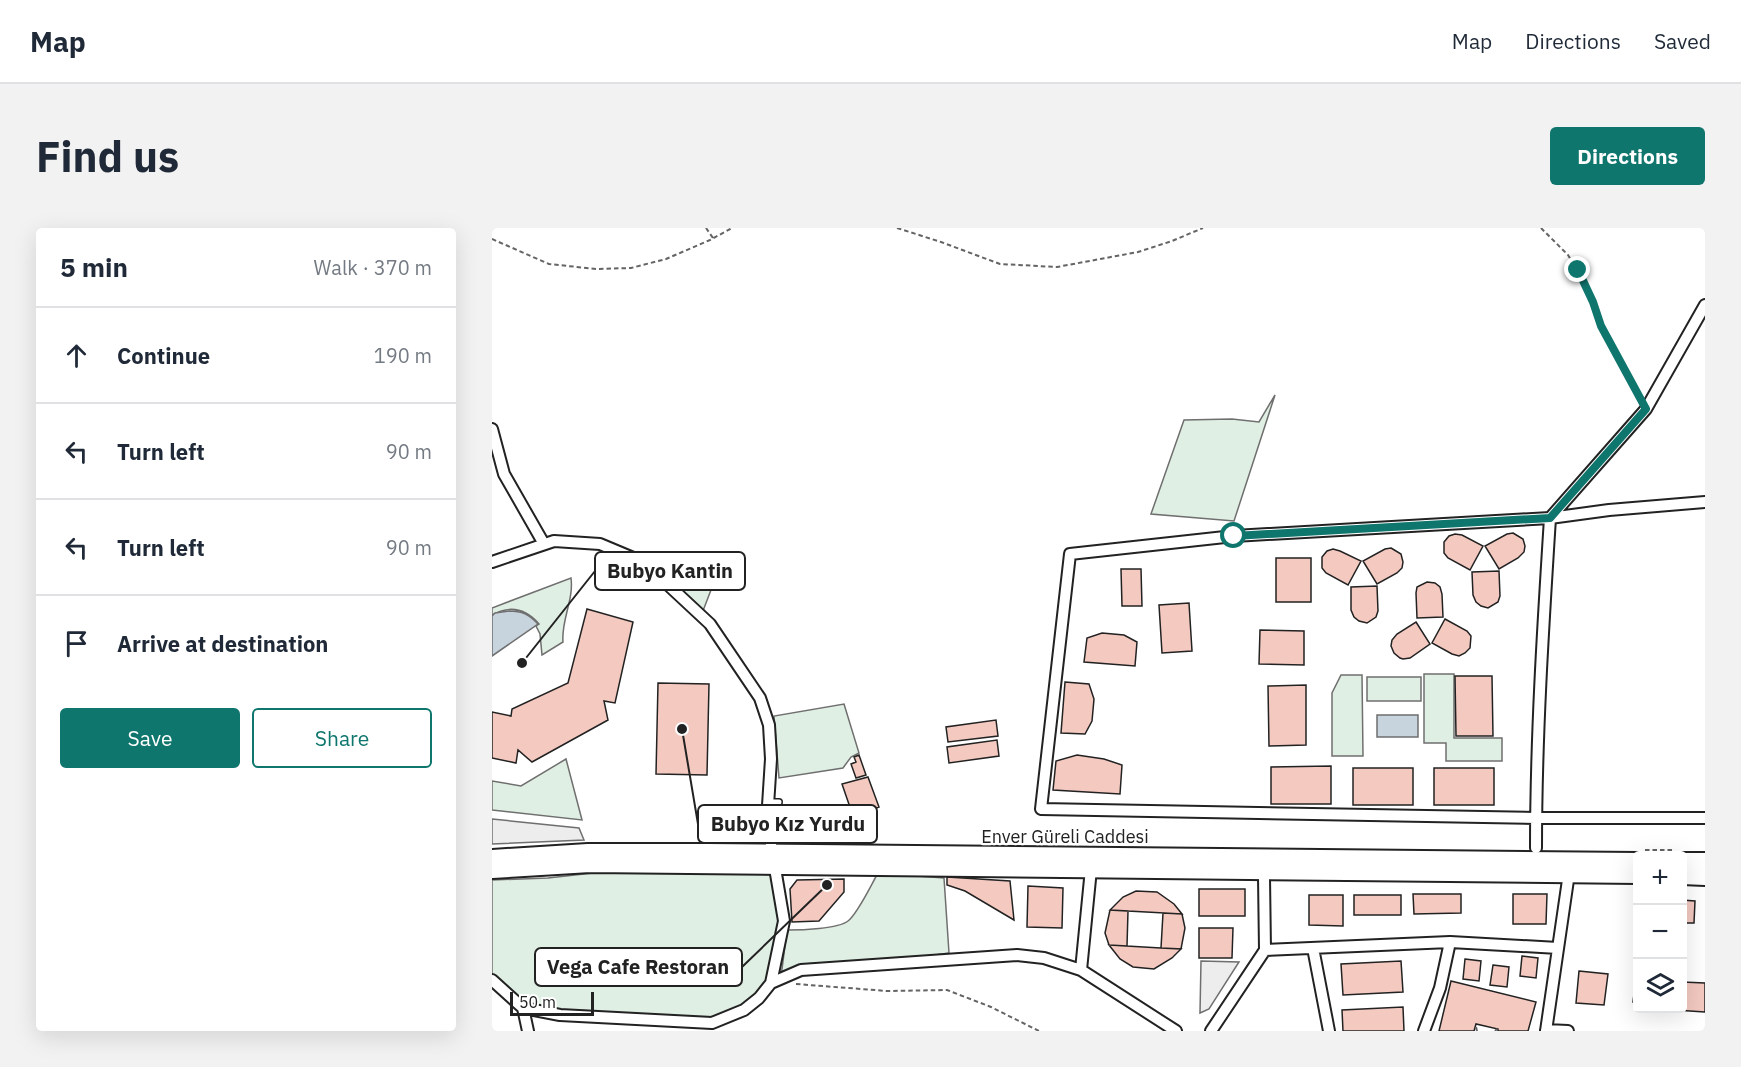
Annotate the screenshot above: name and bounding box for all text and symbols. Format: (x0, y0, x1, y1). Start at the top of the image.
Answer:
text: Map (30, 23, 86, 60)
text: Map (1452, 27, 1492, 55)
text: Directions (1525, 27, 1621, 55)
text: Saved (1654, 27, 1711, 55)
button: Directions (1550, 127, 1705, 185)
text: Find us (36, 129, 179, 184)
text: 5 min (60, 250, 128, 284)
text: Walk · 370 m (314, 254, 432, 281)
route end (1564, 256, 1590, 282)
icon: ahead (60, 339, 93, 372)
text: Continue (117, 341, 210, 370)
text: 190 m (374, 342, 432, 369)
icon: left (60, 435, 93, 468)
text: Turn left (117, 437, 205, 466)
text: 90 m (386, 438, 432, 465)
route start (1220, 522, 1246, 548)
icon: left (60, 531, 93, 564)
text: Turn left (117, 533, 205, 562)
text: 90 m (386, 534, 432, 561)
callout: Bubyo Kantin (595, 552, 745, 590)
text: Bubyo Kantin (607, 557, 733, 584)
icon: arrive (60, 627, 93, 660)
text: Arrive at destination (117, 629, 328, 658)
button: Save (60, 708, 240, 768)
button: Share (252, 708, 432, 768)
callout: Bubyo Kız Yurdu (698, 805, 877, 843)
text: Bubyo Kız Yurdu (711, 810, 865, 837)
street label: Enver Güreli Caddesi (981, 825, 1149, 848)
map controls (1633, 851, 1687, 1013)
button: + (1633, 851, 1687, 905)
button: − (1633, 905, 1687, 959)
callout: Vega Cafe Restoran (535, 948, 742, 986)
text: Vega Cafe Restoran (547, 953, 729, 980)
button: layers (1633, 959, 1687, 1013)
scale bar (510, 989, 594, 1016)
text: 50 m (519, 992, 556, 1012)

